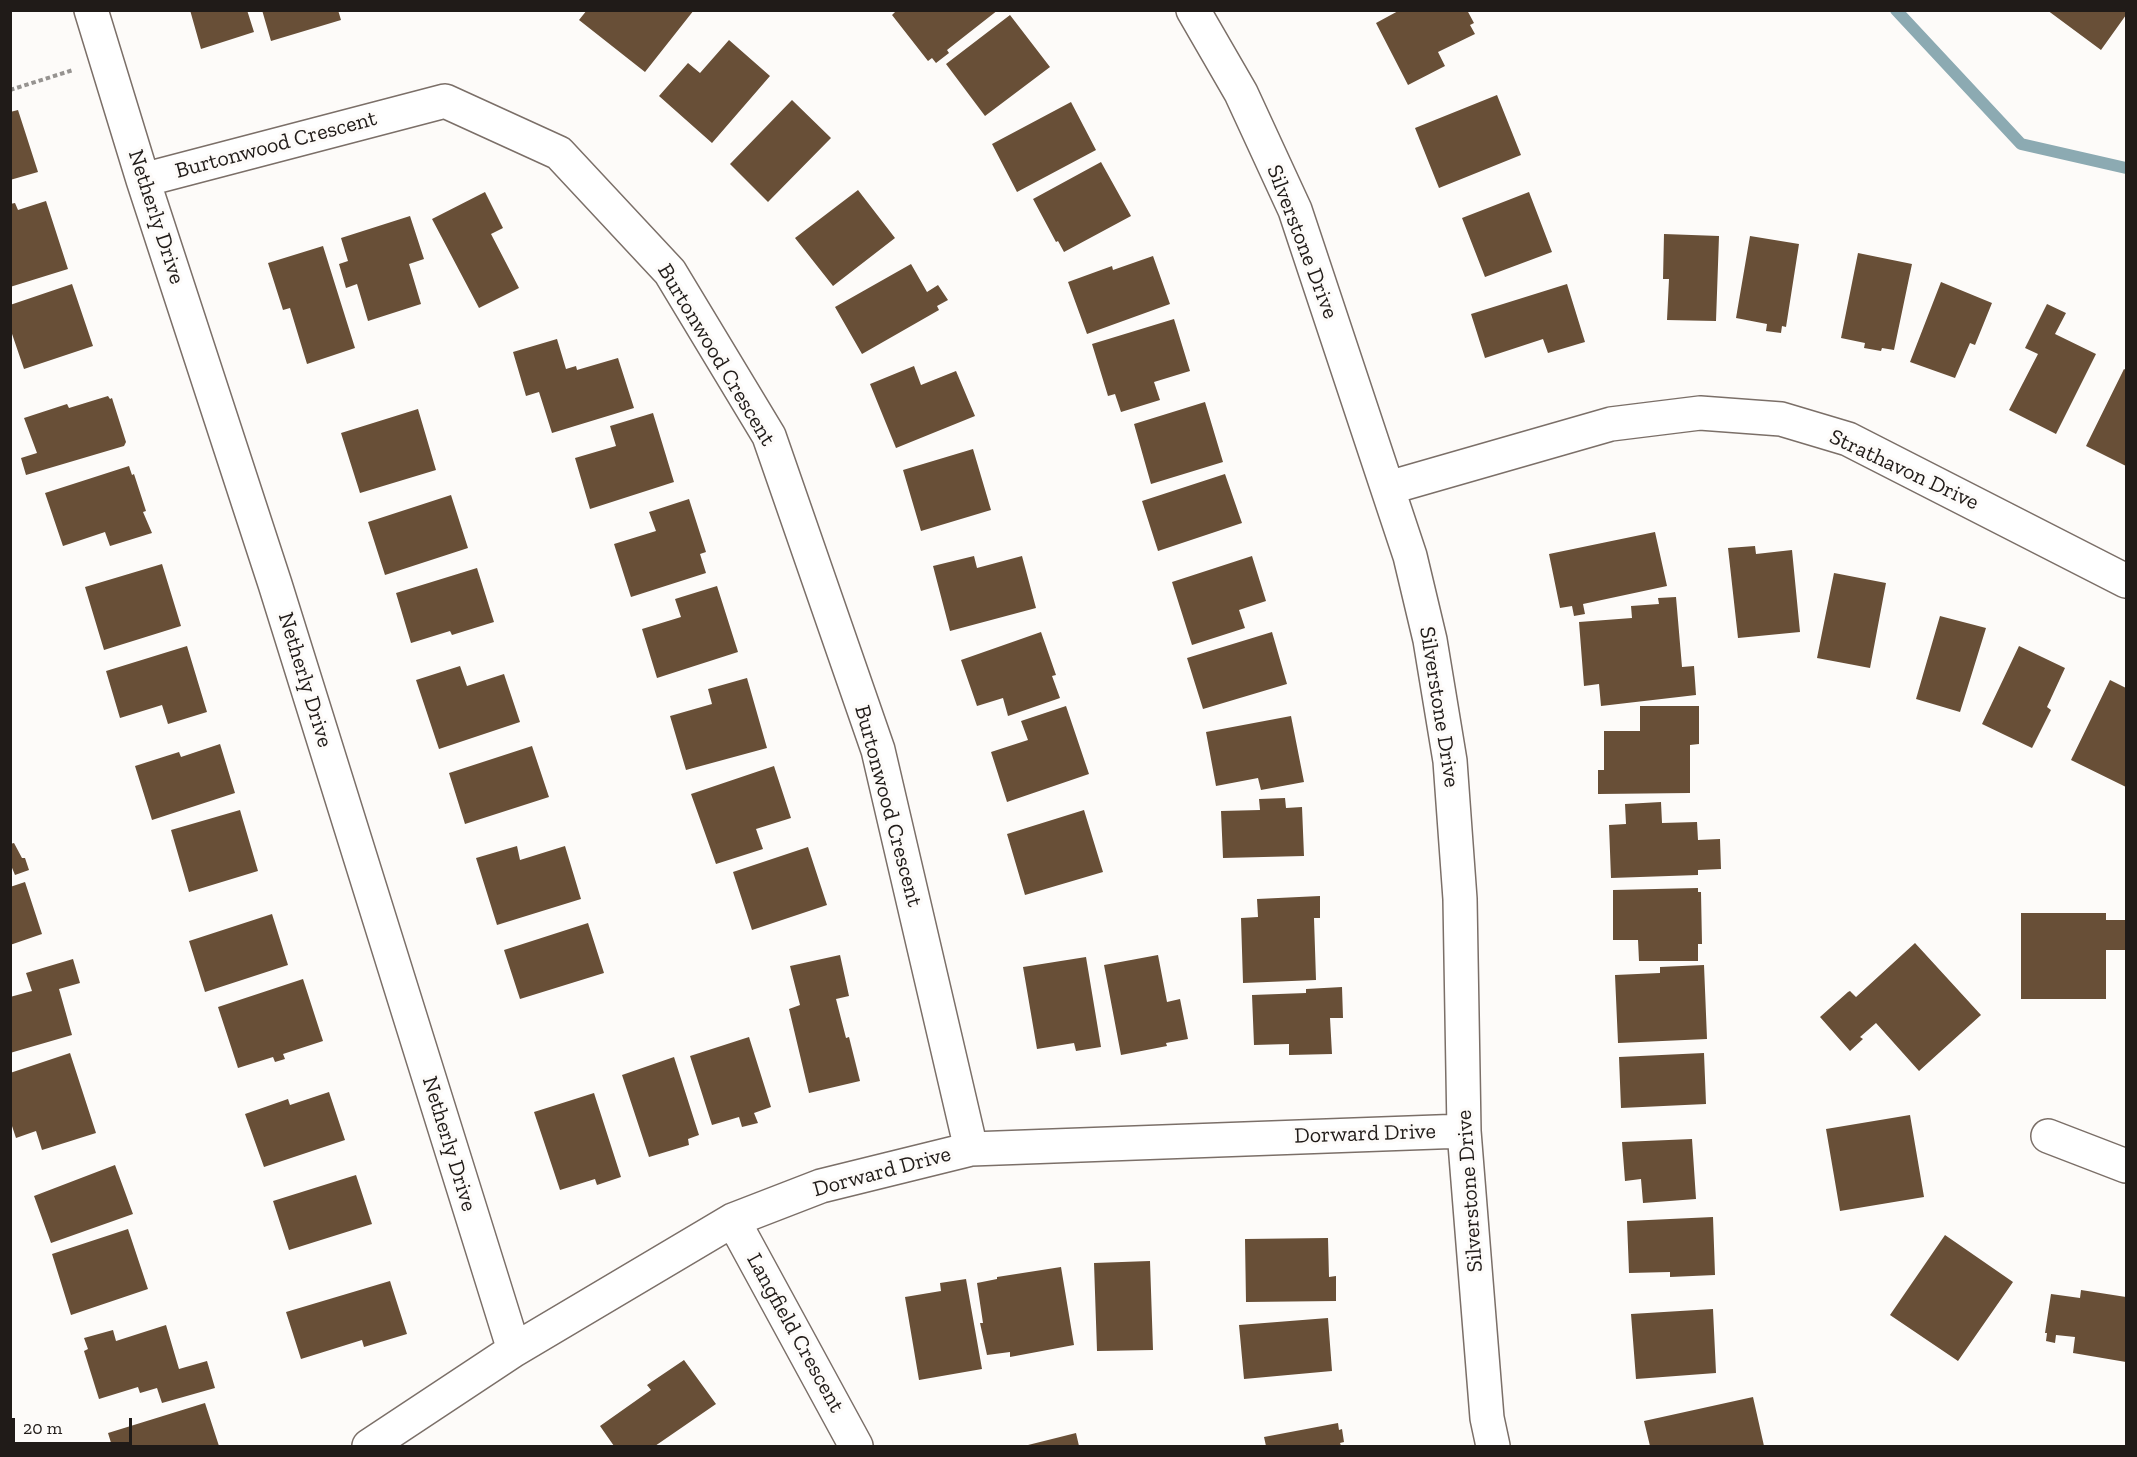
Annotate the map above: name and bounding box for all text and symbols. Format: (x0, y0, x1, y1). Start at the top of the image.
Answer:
street label: Burtonwood Crescent (172, 105, 380, 185)
street label: Netherly Drive (122, 147, 190, 287)
street label: Silverstone Drive (1261, 161, 1343, 323)
street label: Burtonwood Crescent (651, 259, 781, 451)
street label: Strathavon Drive (1825, 424, 1983, 516)
street label: Netherly Drive (272, 609, 338, 751)
street label: Silverstone Drive (1413, 625, 1465, 789)
street label: Burtonwood Crescent (848, 702, 928, 910)
street label: Netherly Drive (416, 1073, 482, 1215)
street label: Silverstone Drive (1451, 1109, 1489, 1273)
street label: Dorward Drive (1294, 1118, 1436, 1150)
street label: Dorward Drive (810, 1141, 954, 1203)
street label: Langfield Crescent (740, 1249, 850, 1417)
scale bar (15, 1406, 135, 1444)
text: 20 m (23, 1417, 62, 1439)

